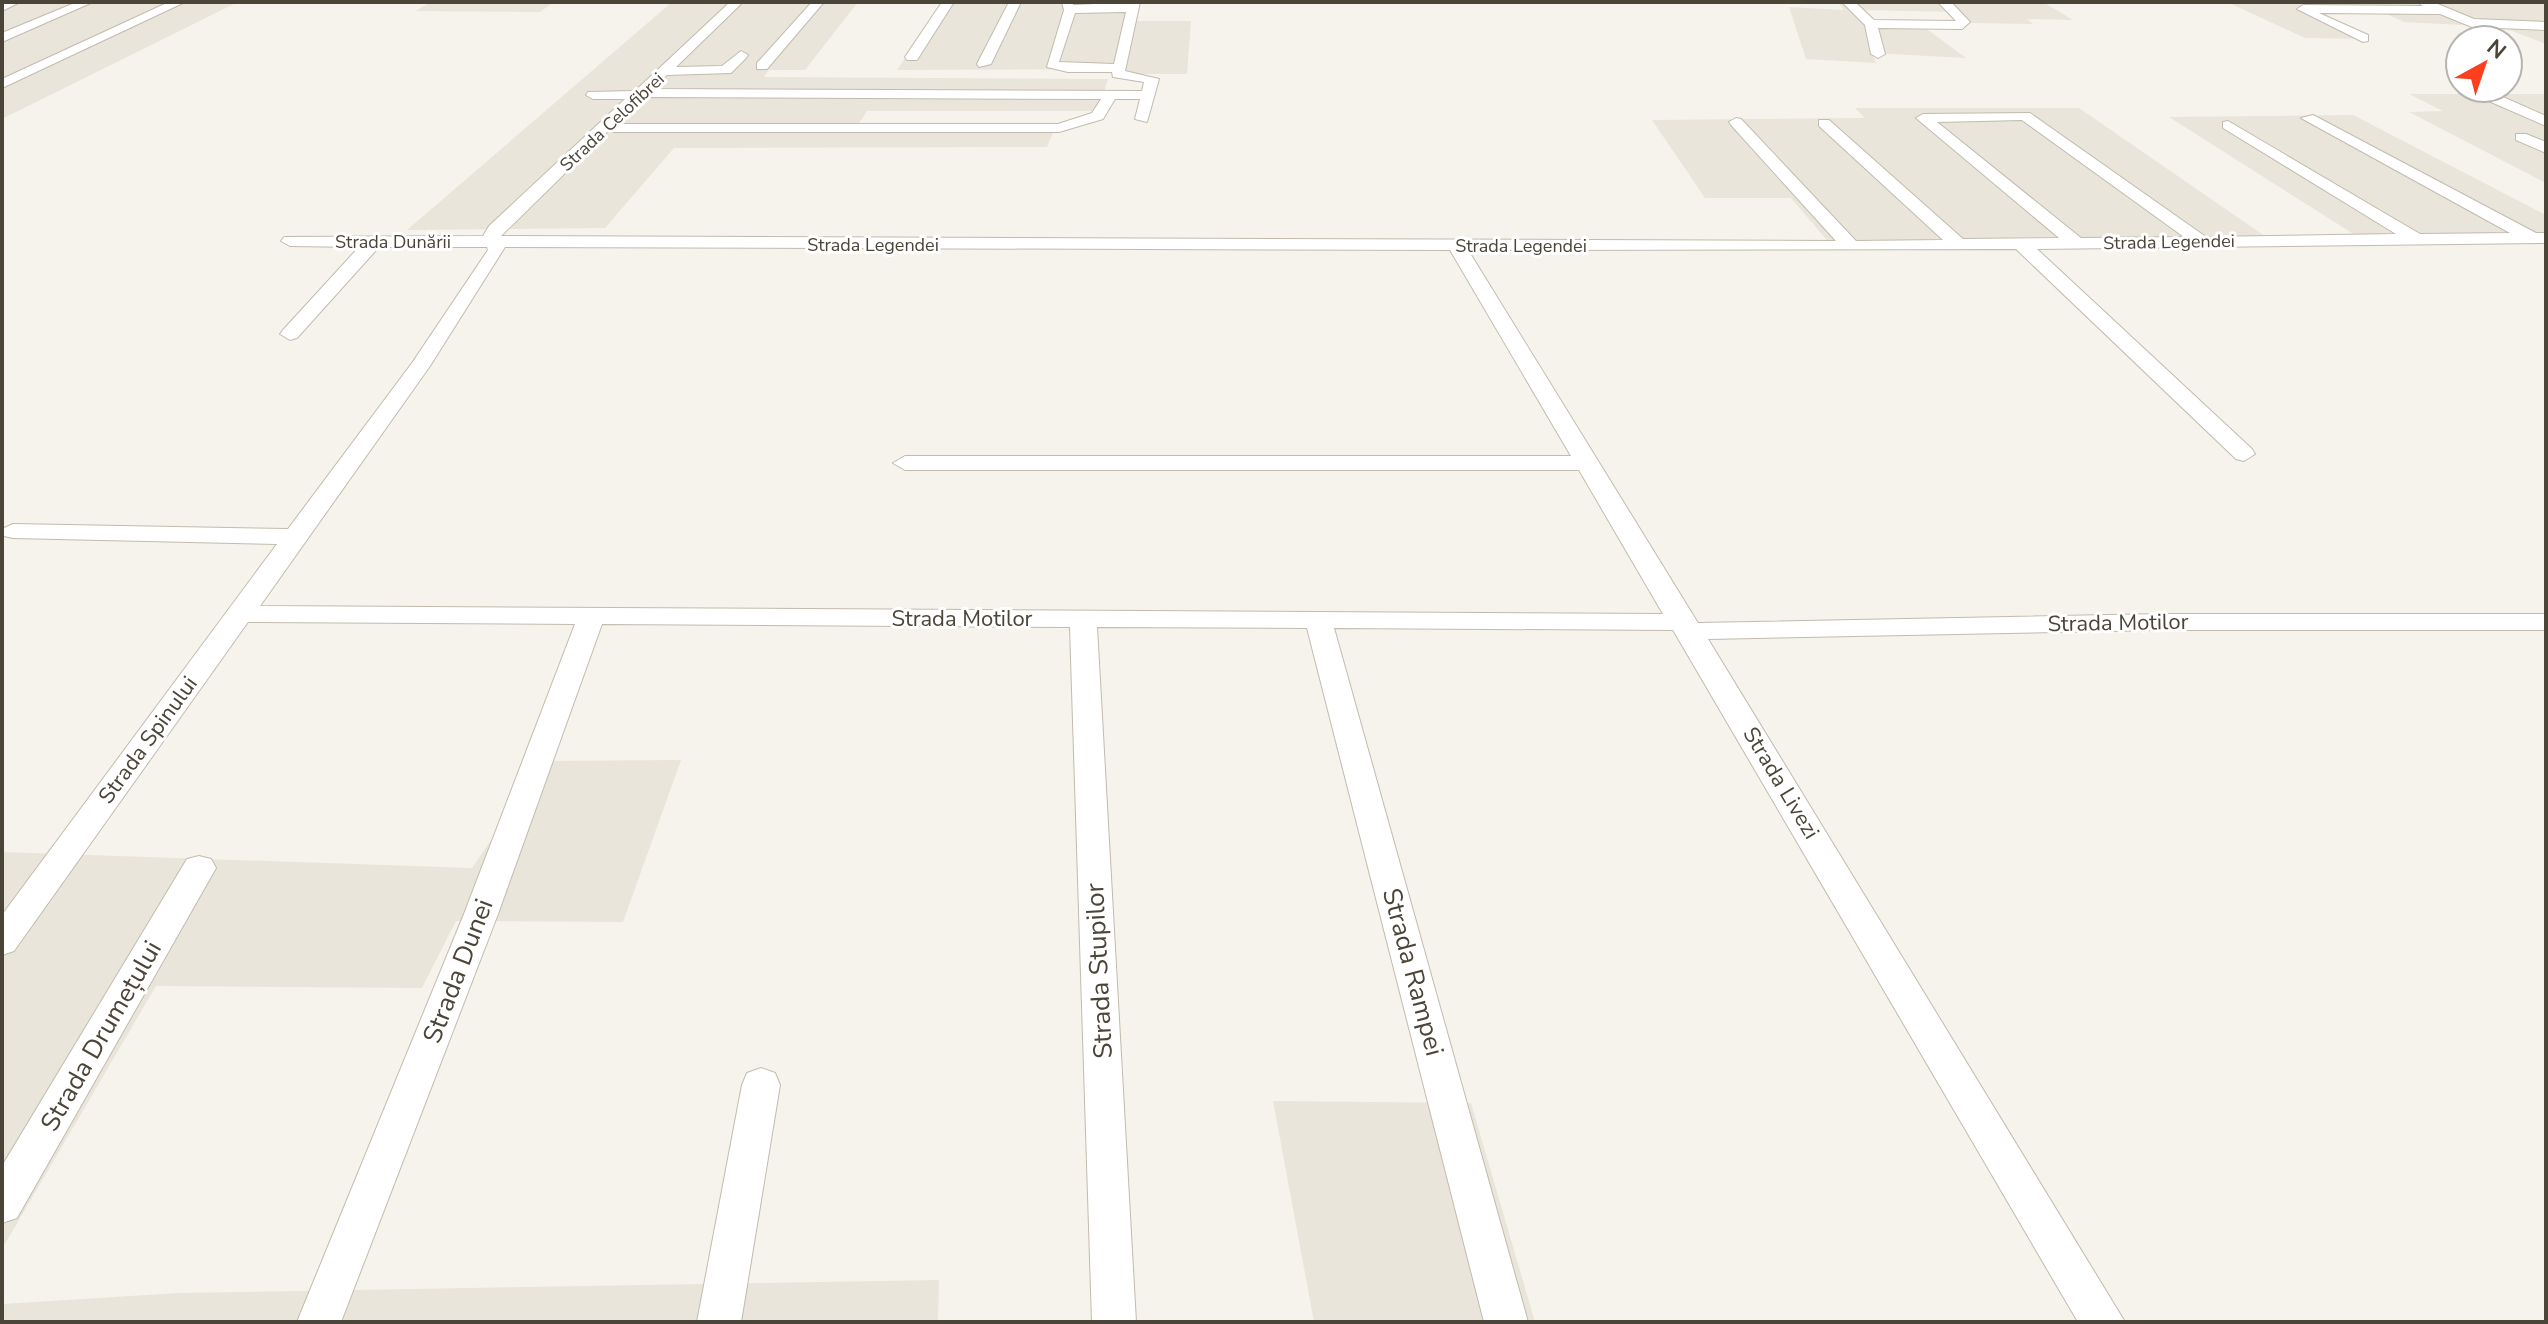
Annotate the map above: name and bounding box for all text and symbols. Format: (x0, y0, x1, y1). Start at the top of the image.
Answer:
north arrow (2444, 24, 2524, 104)
text: N (2480, 33, 2512, 66)
street label: Strada Celofibrei (555, 67, 669, 177)
street label: Strada Legendei (2103, 229, 2235, 255)
street label: Strada Dunării (335, 230, 451, 254)
street label: Strada Legendei (807, 233, 939, 257)
street label: Strada Legendei (1455, 234, 1587, 258)
street label: Strada Motilor (891, 604, 1033, 634)
street label: Strada Motilor (2047, 607, 2189, 639)
street label: Strada Spinului (91, 670, 205, 810)
street label: Strada Livezi (1736, 721, 1826, 845)
street label: Strada Stupilor (1077, 882, 1121, 1060)
street label: Strada Rampei (1374, 884, 1452, 1060)
street label: Strada Dunei (414, 894, 502, 1048)
street label: Strada Drumețului (32, 934, 170, 1138)

